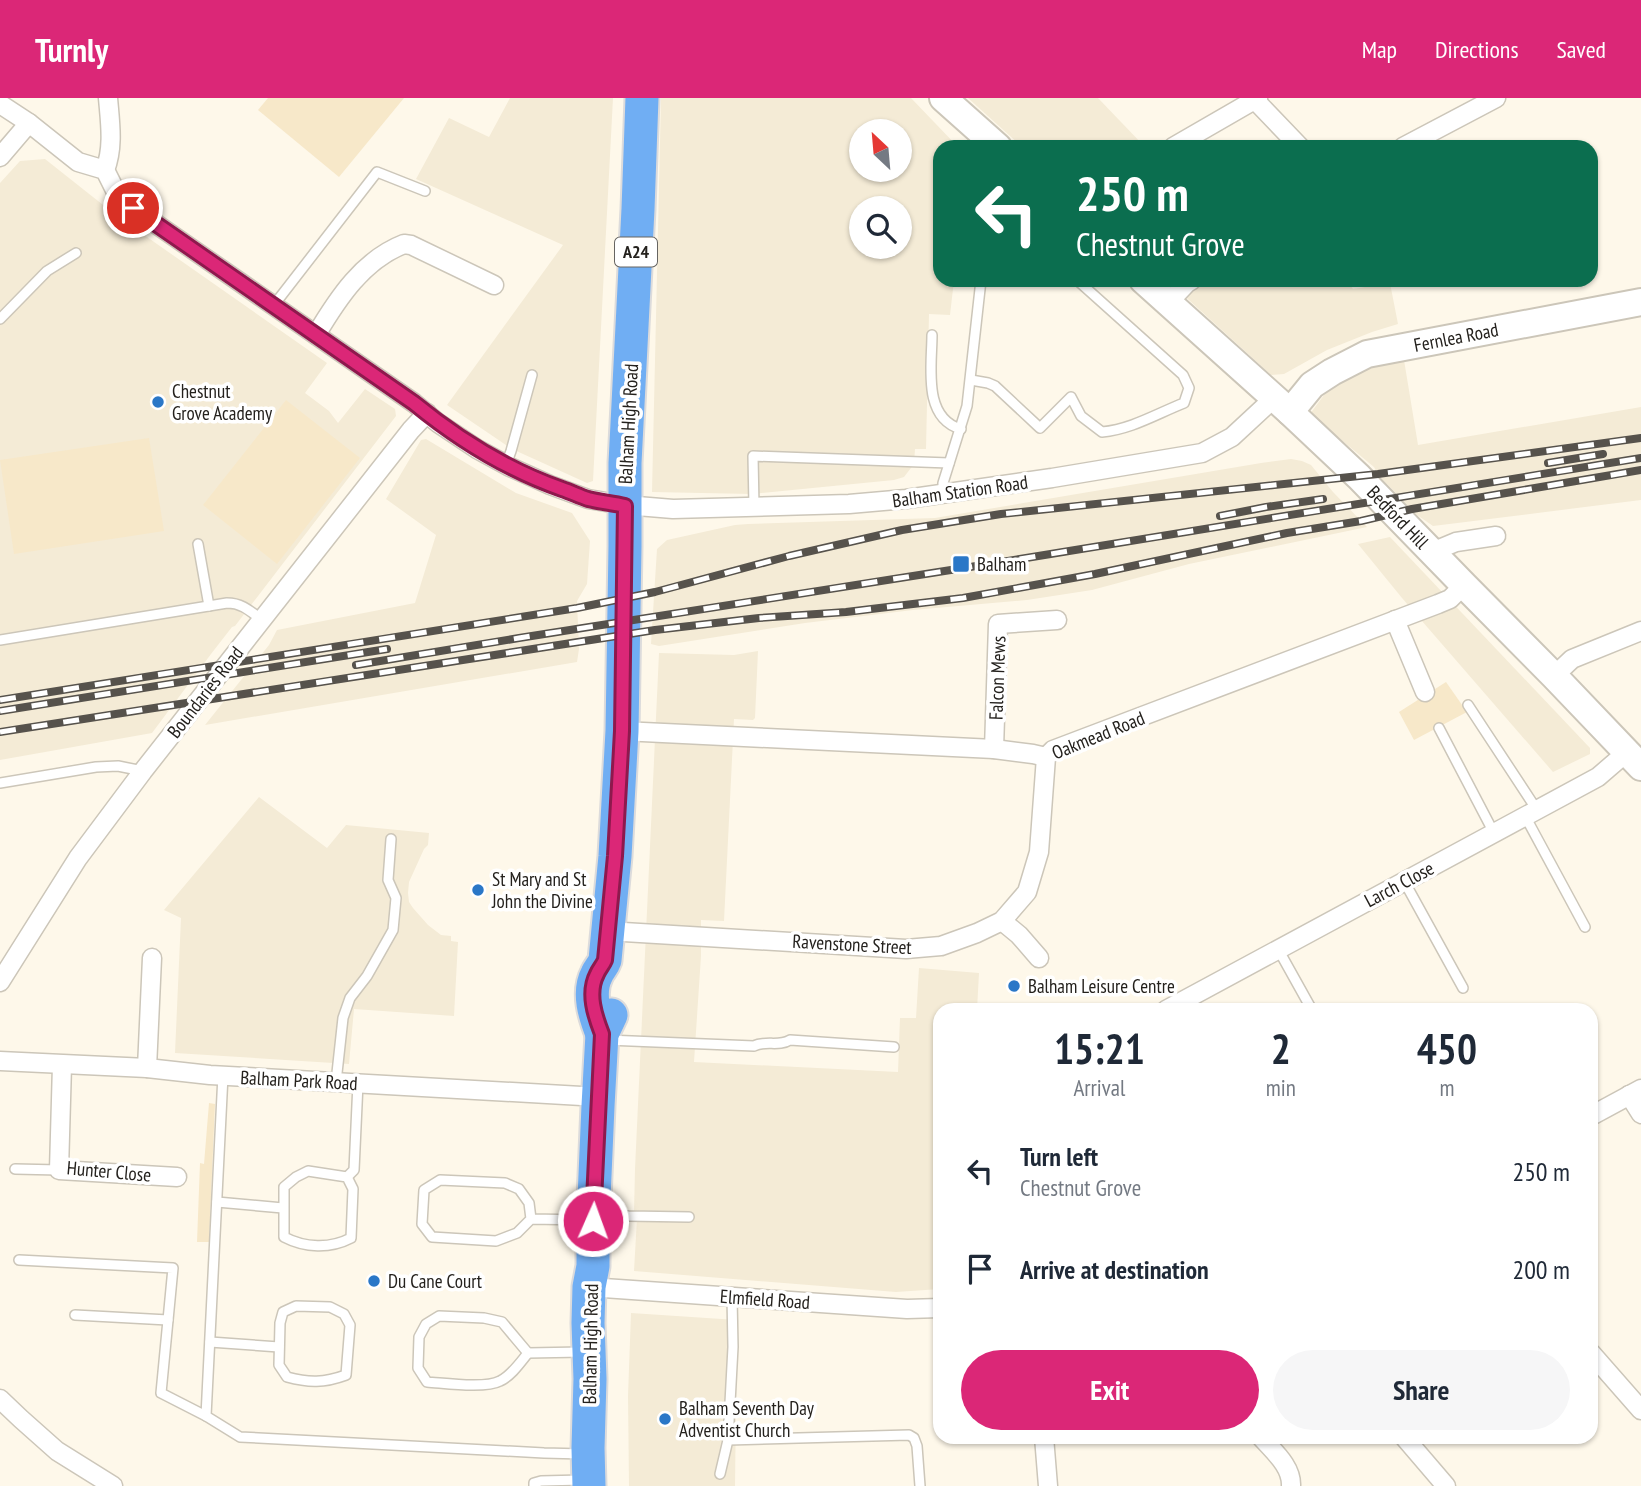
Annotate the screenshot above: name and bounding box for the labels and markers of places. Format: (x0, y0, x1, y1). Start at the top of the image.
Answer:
pin (103, 178, 163, 238)
place label: Chestnut Grove Academy (172, 379, 273, 425)
marker: Chestnut Grove Academy (150, 394, 166, 410)
place label: Balham (977, 552, 1026, 576)
marker: Balham (951, 554, 971, 574)
place label: St Mary and St John the Divine (491, 867, 593, 913)
marker: St Mary and St John the Divine (470, 882, 486, 898)
place label: Balham Leisure Centre (1028, 974, 1175, 998)
marker: Balham Leisure Centre (1006, 978, 1022, 994)
place label: Du Cane Court (388, 1269, 483, 1293)
marker: Du Cane Court (366, 1273, 382, 1289)
place label: Balham Seventh Day Adventist Church (679, 1396, 815, 1442)
marker: Balham Seventh Day Adventist Church (657, 1411, 673, 1427)

